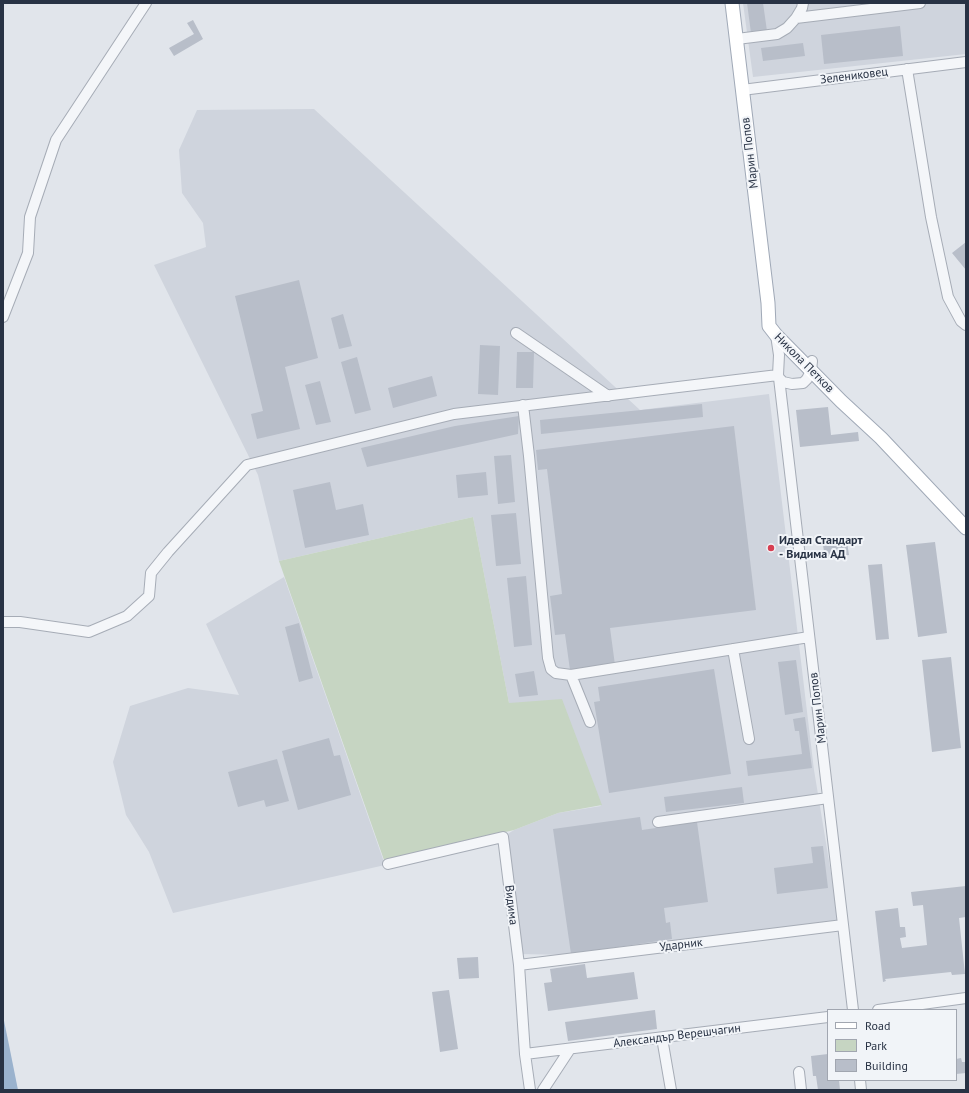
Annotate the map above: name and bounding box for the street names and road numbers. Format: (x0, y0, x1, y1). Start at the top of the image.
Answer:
street label: Зелениковец (819, 65, 889, 87)
street label: Марин Попов (739, 117, 761, 189)
street label: Никола Петков (771, 330, 837, 396)
street label: Марин Попов (807, 672, 829, 744)
street label: Видима (501, 884, 521, 926)
street label: Ударник (659, 935, 703, 955)
street label: Александър Верешчагин (612, 1021, 742, 1051)

